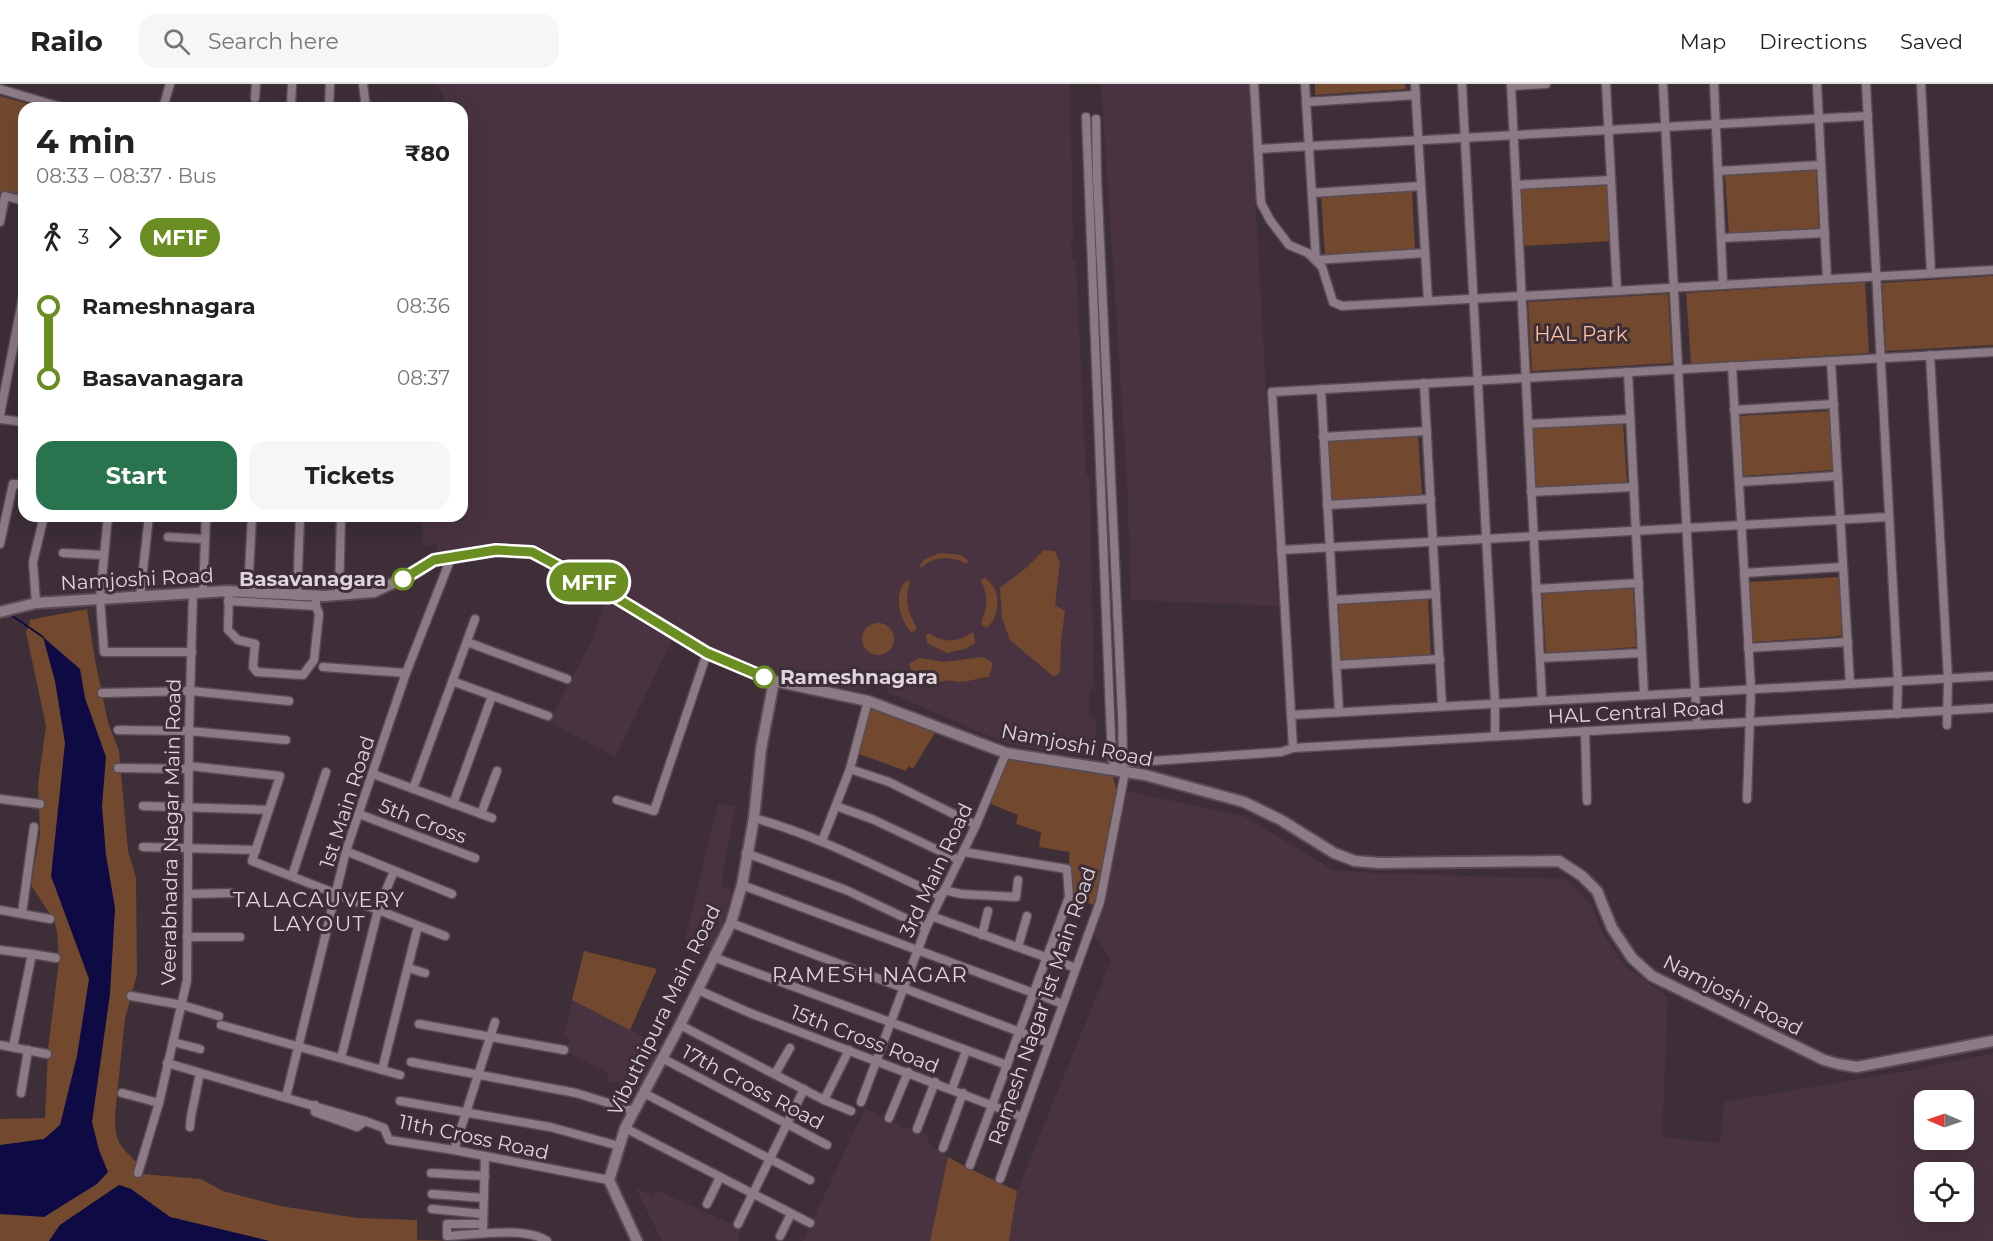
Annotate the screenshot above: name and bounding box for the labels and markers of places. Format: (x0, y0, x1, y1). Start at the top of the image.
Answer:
place label: Basavanagara (239, 567, 386, 591)
marker: Basavanagara (392, 568, 414, 590)
place label: Rameshnagara (780, 665, 938, 689)
marker: Rameshnagara (753, 666, 775, 688)

